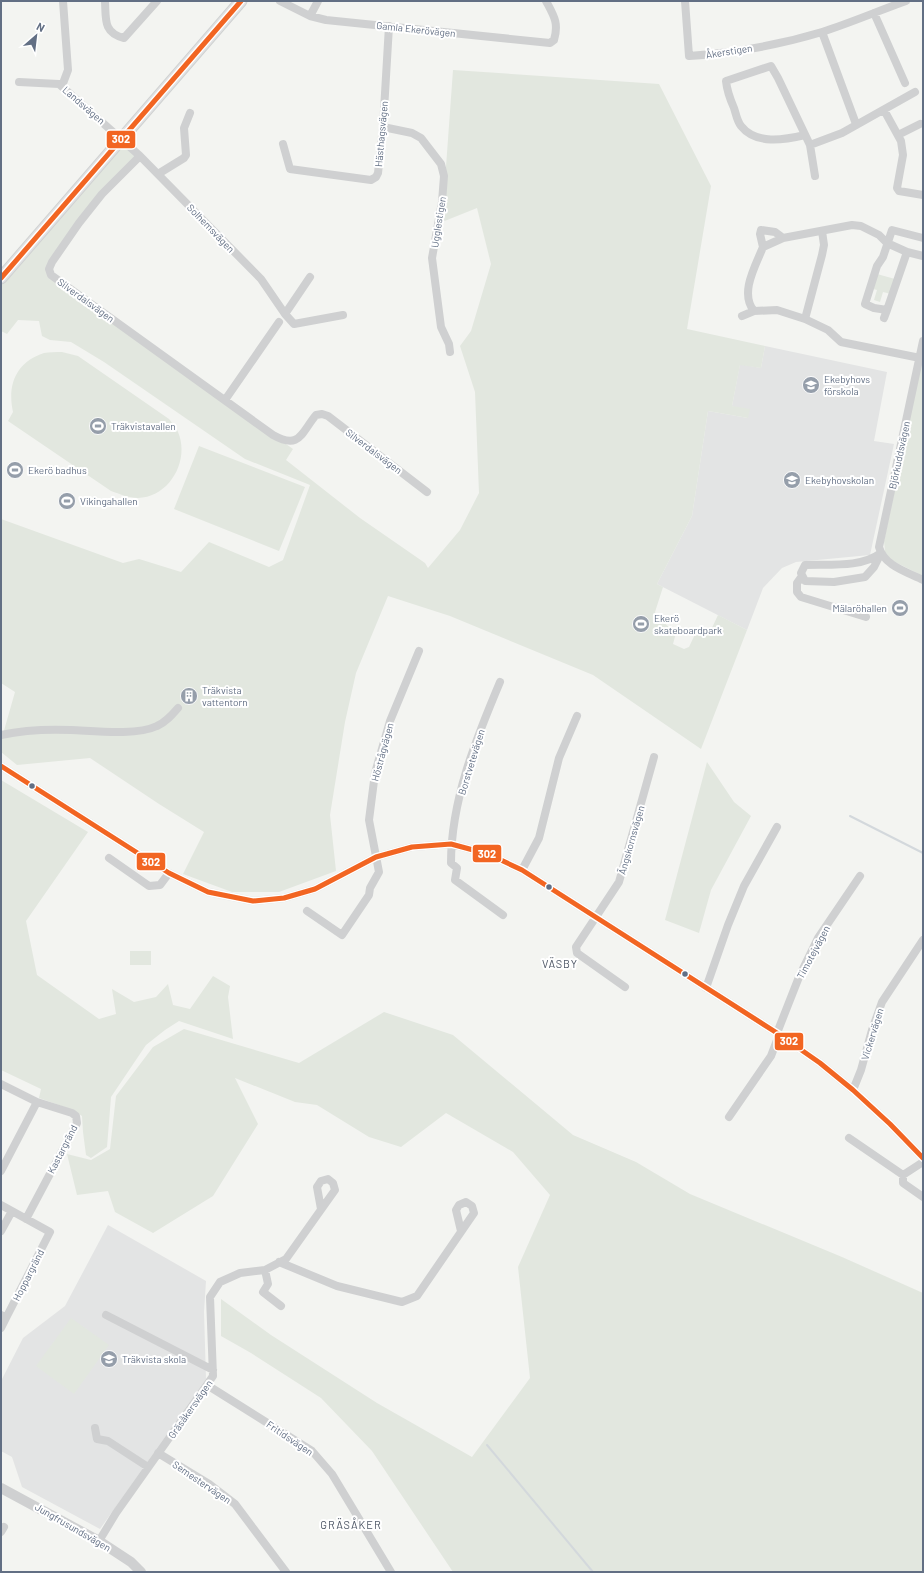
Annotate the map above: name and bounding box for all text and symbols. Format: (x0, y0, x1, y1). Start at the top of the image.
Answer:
north arrow (16, 16, 56, 56)
text: N (35, 19, 47, 34)
street label: Gamla Ekerövägen (376, 19, 456, 39)
street label: Åkerstigen (705, 41, 753, 61)
street label: Landsvägen (60, 83, 108, 127)
street label: Hästhagsvägen (372, 101, 390, 167)
line badge: 302 (106, 130, 136, 149)
text: 302 (112, 132, 130, 145)
street label: Ugglestigen (428, 195, 448, 249)
street label: Solhemsvägen (185, 201, 237, 255)
street label: Silverdalsvägen (55, 275, 117, 325)
place label: Ekebyhovs förskola (824, 373, 870, 397)
school or university icon: Ekebyhovs förskola (801, 375, 821, 395)
sports icon: Träkvistavallen (88, 416, 108, 436)
place label: Träkvistavallen (111, 420, 176, 432)
street label: Björkuddsvägen (886, 420, 912, 490)
street label: Silverdalsvägen (343, 426, 405, 476)
sports icon: Ekerö badhus (5, 460, 25, 480)
place label: Ekerö badhus (28, 464, 87, 476)
school or university icon: Ekebyhovskolan (782, 470, 802, 490)
place label: Ekebyhovskolan (805, 474, 874, 486)
sports icon: Vikingahallen (57, 491, 77, 511)
place label: Vikingahallen (80, 495, 138, 507)
sports icon: Mälaröhallen (890, 598, 910, 618)
place label: Mälaröhallen (833, 602, 887, 614)
place label: Ekerö skateboardpark (654, 612, 722, 636)
sports icon: Ekerö skateboardpark (631, 614, 651, 634)
place label: Träkvista vattentorn (202, 684, 248, 708)
building icon: Träkvista vattentorn (179, 686, 199, 706)
street label: Höstrågvägen (368, 721, 396, 783)
street label: Borstvetevägen (455, 728, 487, 796)
unlabelled marker (27, 781, 37, 791)
street label: Ängskornsvägen (615, 804, 647, 876)
line badge: 302 (472, 844, 502, 863)
text: 302 (478, 847, 496, 860)
line badge: 302 (136, 852, 166, 871)
text: 302 (142, 855, 160, 868)
unlabelled marker (544, 882, 554, 892)
street label: Timotejvägen (794, 923, 832, 981)
district label: VÄSBY (542, 956, 578, 970)
unlabelled marker (680, 969, 690, 979)
street label: Vickervägen (858, 1007, 886, 1061)
line badge: 302 (774, 1032, 804, 1051)
text: 302 (780, 1034, 798, 1047)
street label: Kastargränd (45, 1123, 79, 1175)
street label: Hoppargränd (10, 1247, 46, 1303)
school or university icon: Träkvista skola (99, 1349, 119, 1369)
place label: Träkvista skola (122, 1353, 186, 1365)
street label: Gräsåkersvägen (165, 1377, 215, 1441)
street label: Fritidsvägen (264, 1418, 316, 1458)
street label: Semestervägen (170, 1458, 234, 1506)
street label: Jungfrusundsvägen (33, 1500, 113, 1554)
district label: GRÄSÅKER (320, 1517, 382, 1531)

